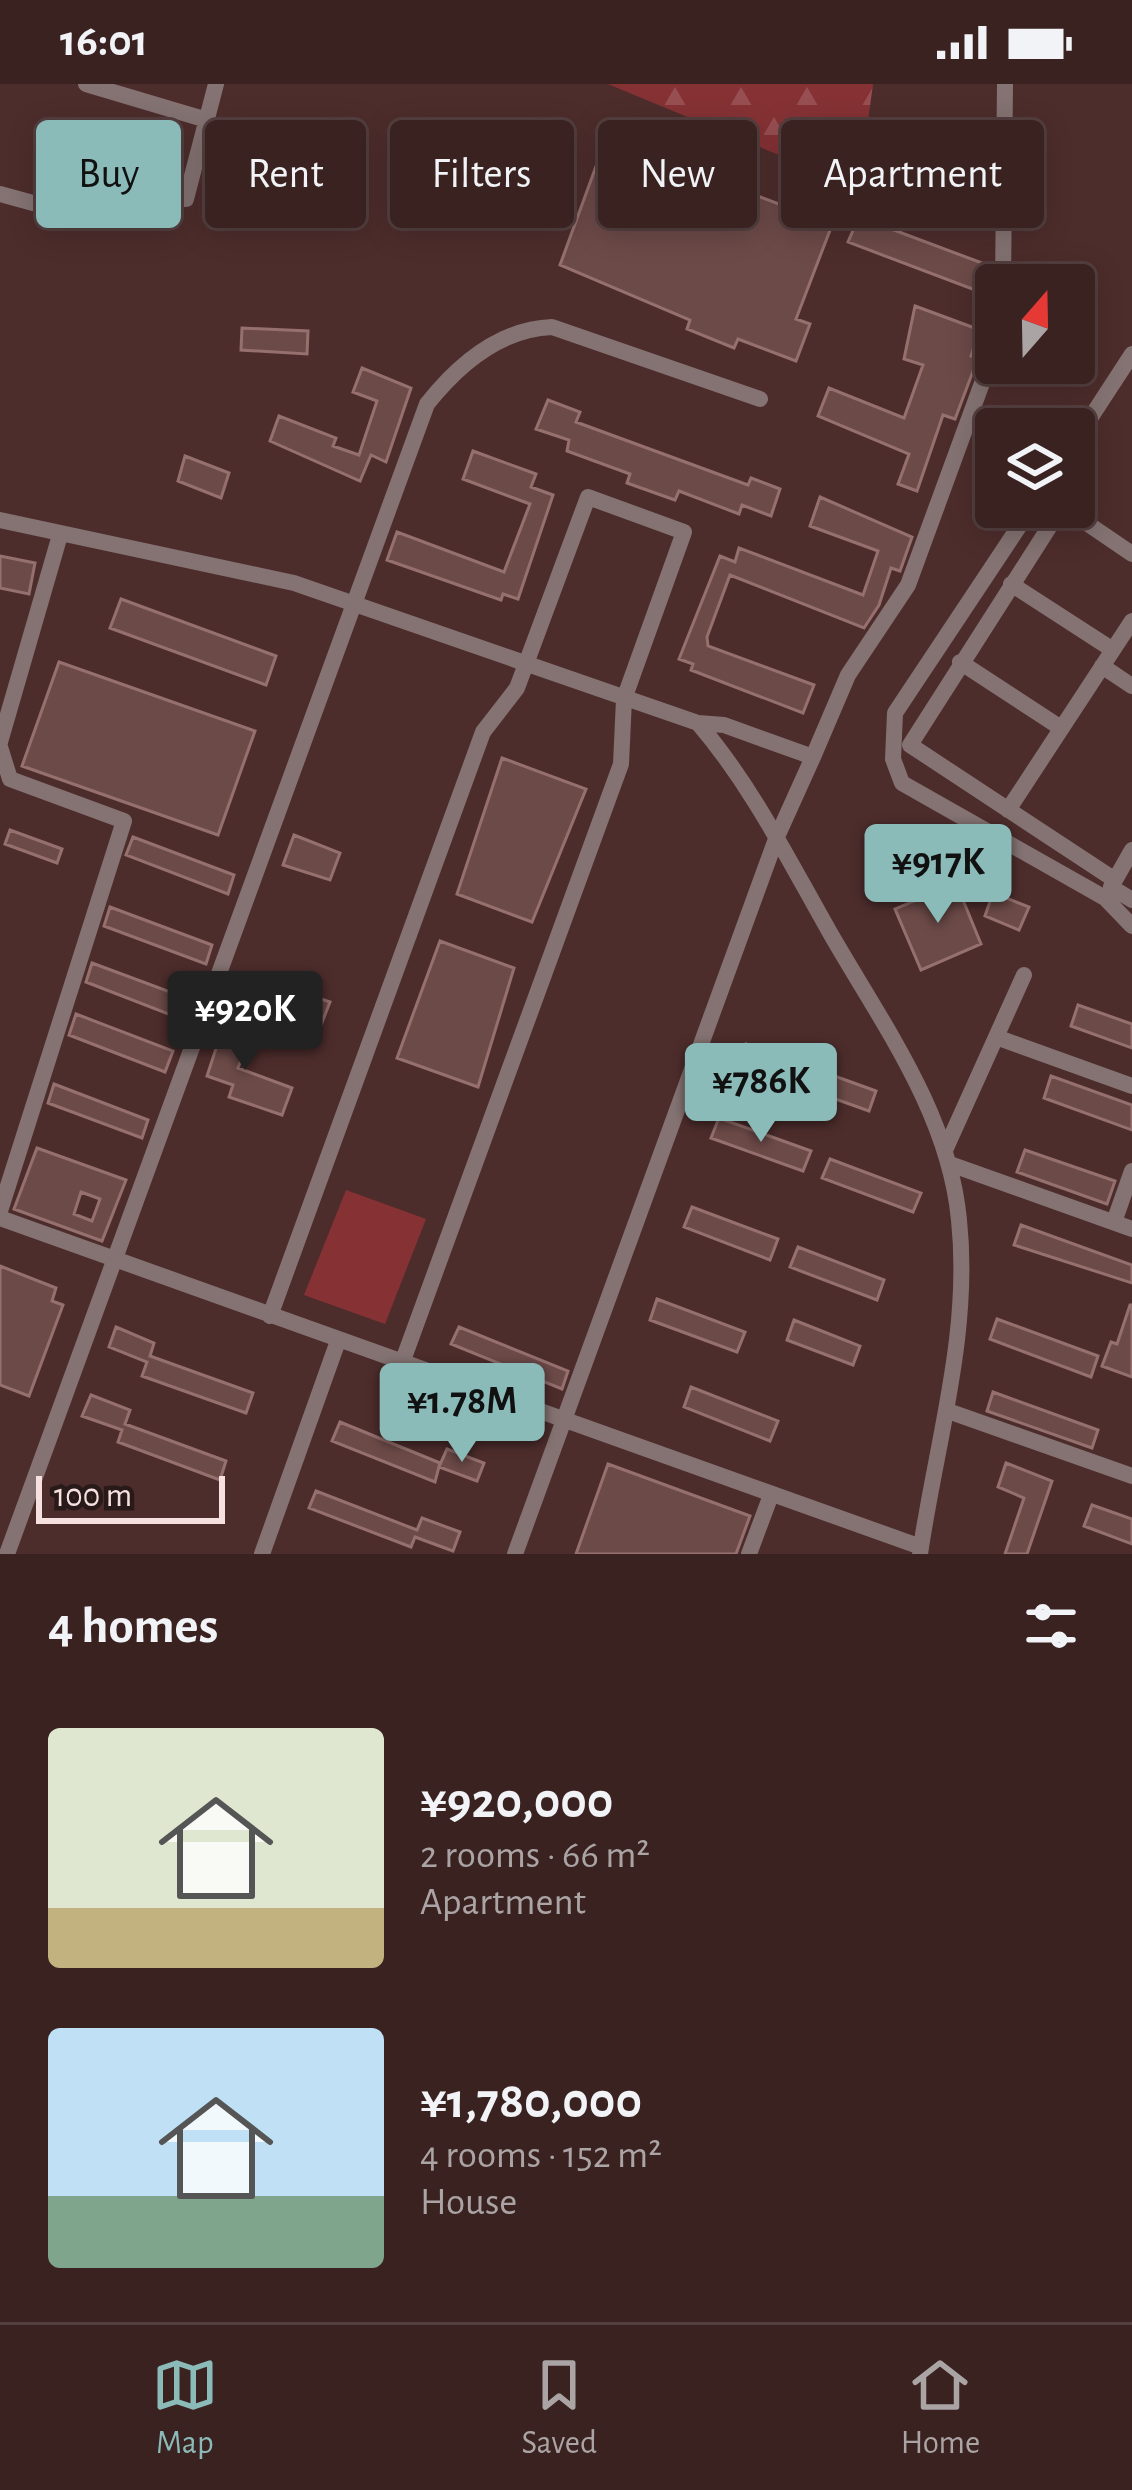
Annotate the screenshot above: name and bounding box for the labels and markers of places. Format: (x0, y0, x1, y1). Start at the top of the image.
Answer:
pin: ¥917K (854, 824, 1022, 926)
pin: ¥920K (161, 971, 329, 1073)
pin: ¥786K (677, 1043, 845, 1145)
pin: ¥1.78M (364, 1363, 560, 1465)

